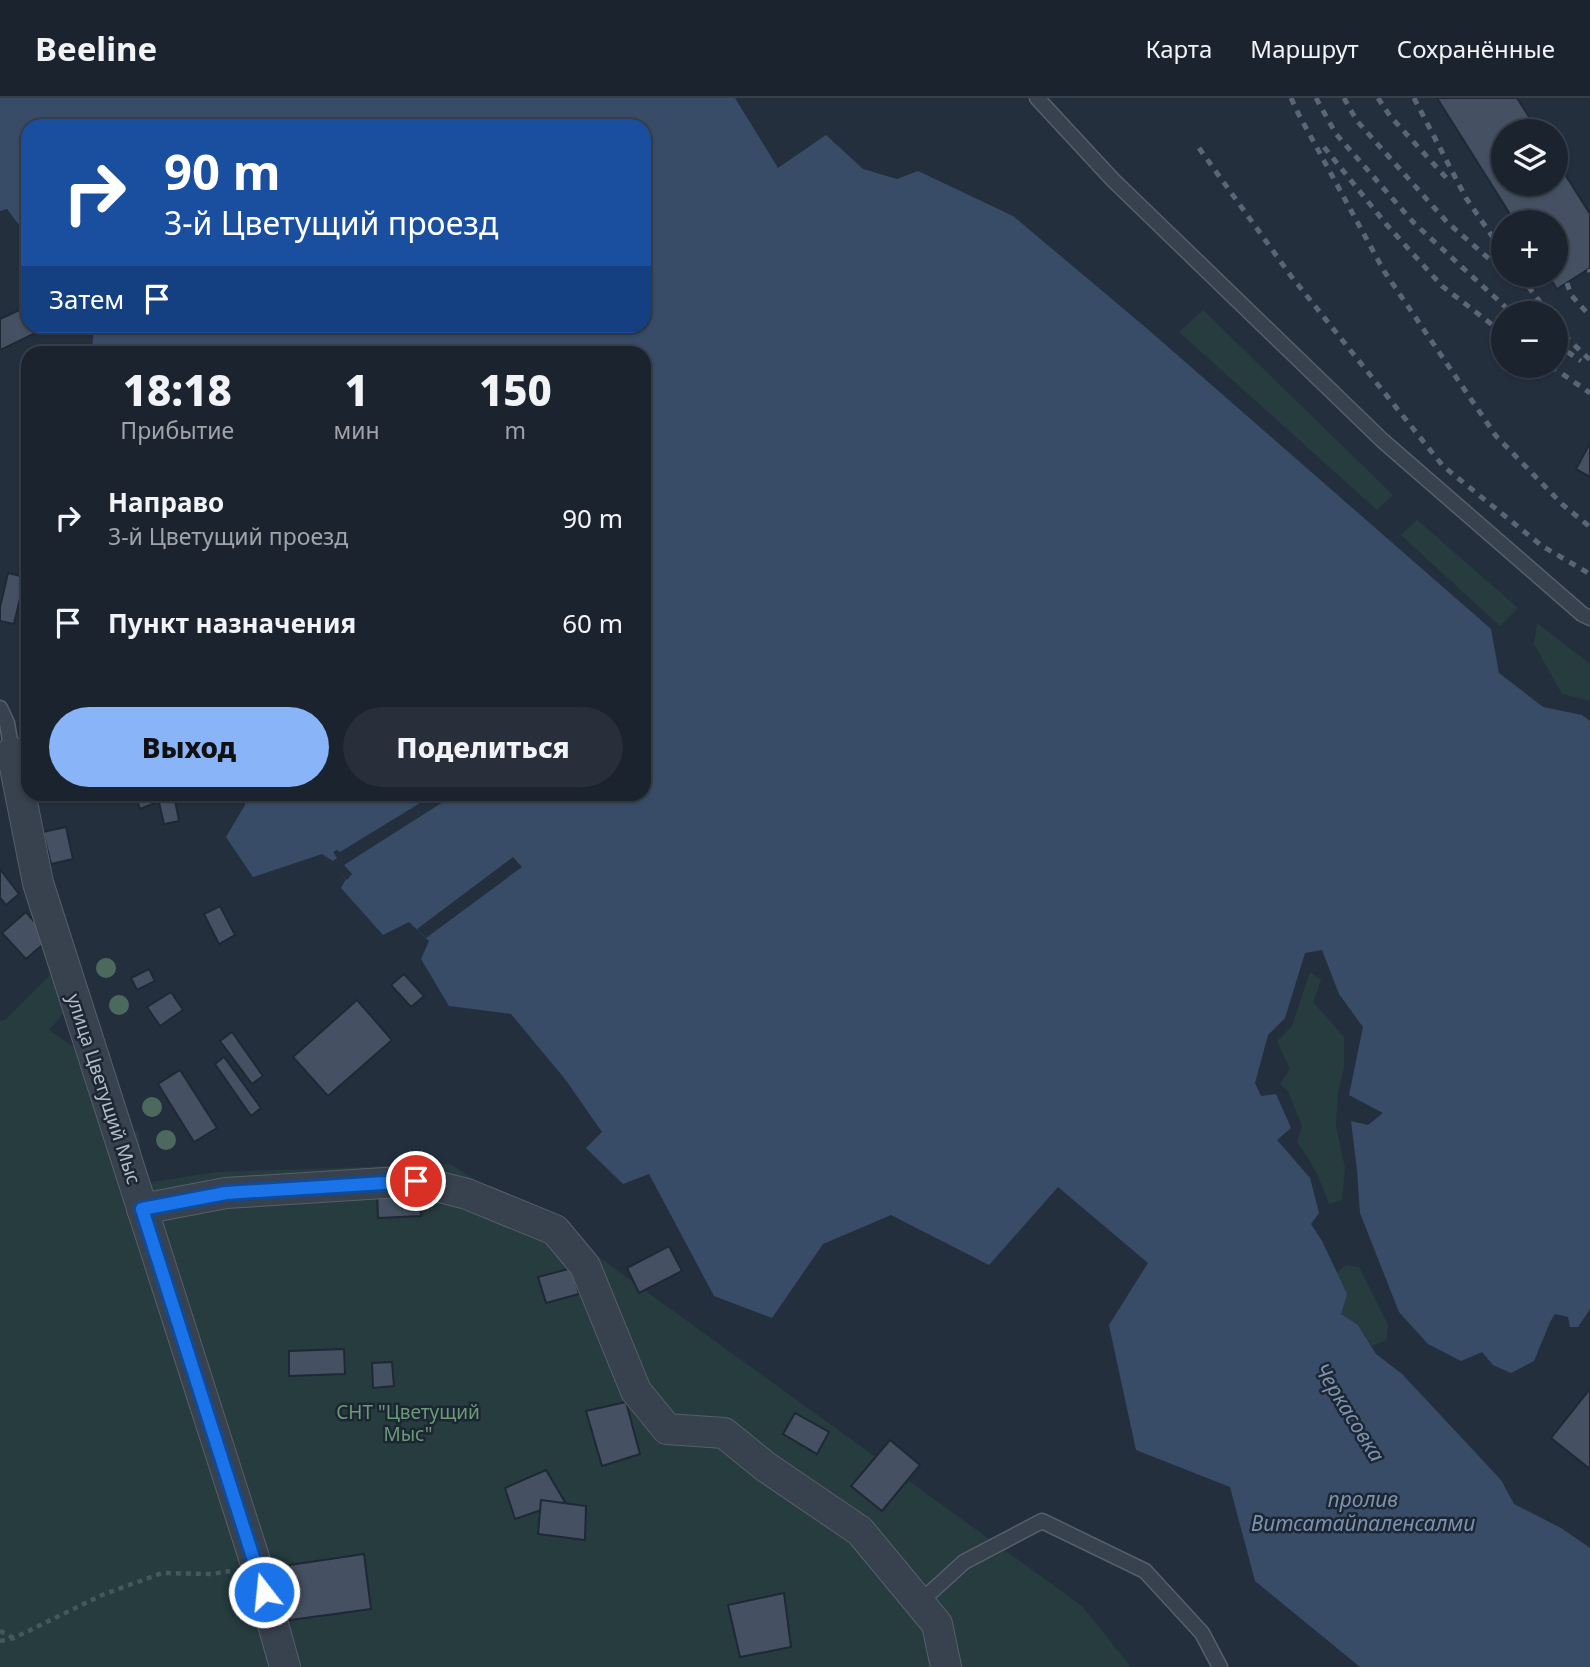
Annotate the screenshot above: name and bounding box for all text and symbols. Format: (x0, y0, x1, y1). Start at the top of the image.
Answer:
text: Beeline (35, 26, 157, 71)
text: Карта (1145, 32, 1212, 65)
text: Маршрут (1250, 32, 1359, 65)
text: Сохранённые (1397, 32, 1555, 65)
map controls (1491, 119, 1568, 378)
button: layers (1491, 119, 1568, 196)
text: 90 m (164, 138, 281, 204)
icon: right (49, 147, 140, 238)
text: 3-й Цветущий проезд (164, 201, 498, 244)
button: + (1491, 210, 1568, 287)
icon: arrive (138, 280, 176, 318)
text: Затем (49, 281, 124, 317)
button: − (1491, 301, 1568, 378)
text: 18:18 (123, 361, 232, 418)
text: 1 (344, 361, 369, 418)
text: 150 (479, 361, 552, 418)
text: Прибытие (120, 414, 234, 446)
text: мин (334, 414, 380, 446)
text: m (505, 414, 526, 446)
text: Направо (108, 484, 224, 520)
icon: right (49, 499, 87, 537)
text: 90 m (562, 500, 623, 536)
text: 3-й Цветущий проезд (108, 520, 348, 552)
icon: arrive (49, 604, 87, 642)
text: Пункт назначения (108, 605, 356, 641)
text: 60 m (562, 605, 623, 641)
button: Выход (49, 707, 329, 787)
button: Поделиться (343, 707, 623, 787)
street label: улица Цветущий Мыс (61, 990, 147, 1188)
pin (386, 1151, 446, 1211)
icon: arrive (397, 1162, 435, 1200)
water label: Черкасовка (1309, 1357, 1391, 1467)
park label: СНТ "Цветущий Мыс" (336, 1399, 480, 1447)
water label: пролив Витсатайпаленсалми (1251, 1485, 1475, 1537)
position arrow (227, 1555, 301, 1629)

